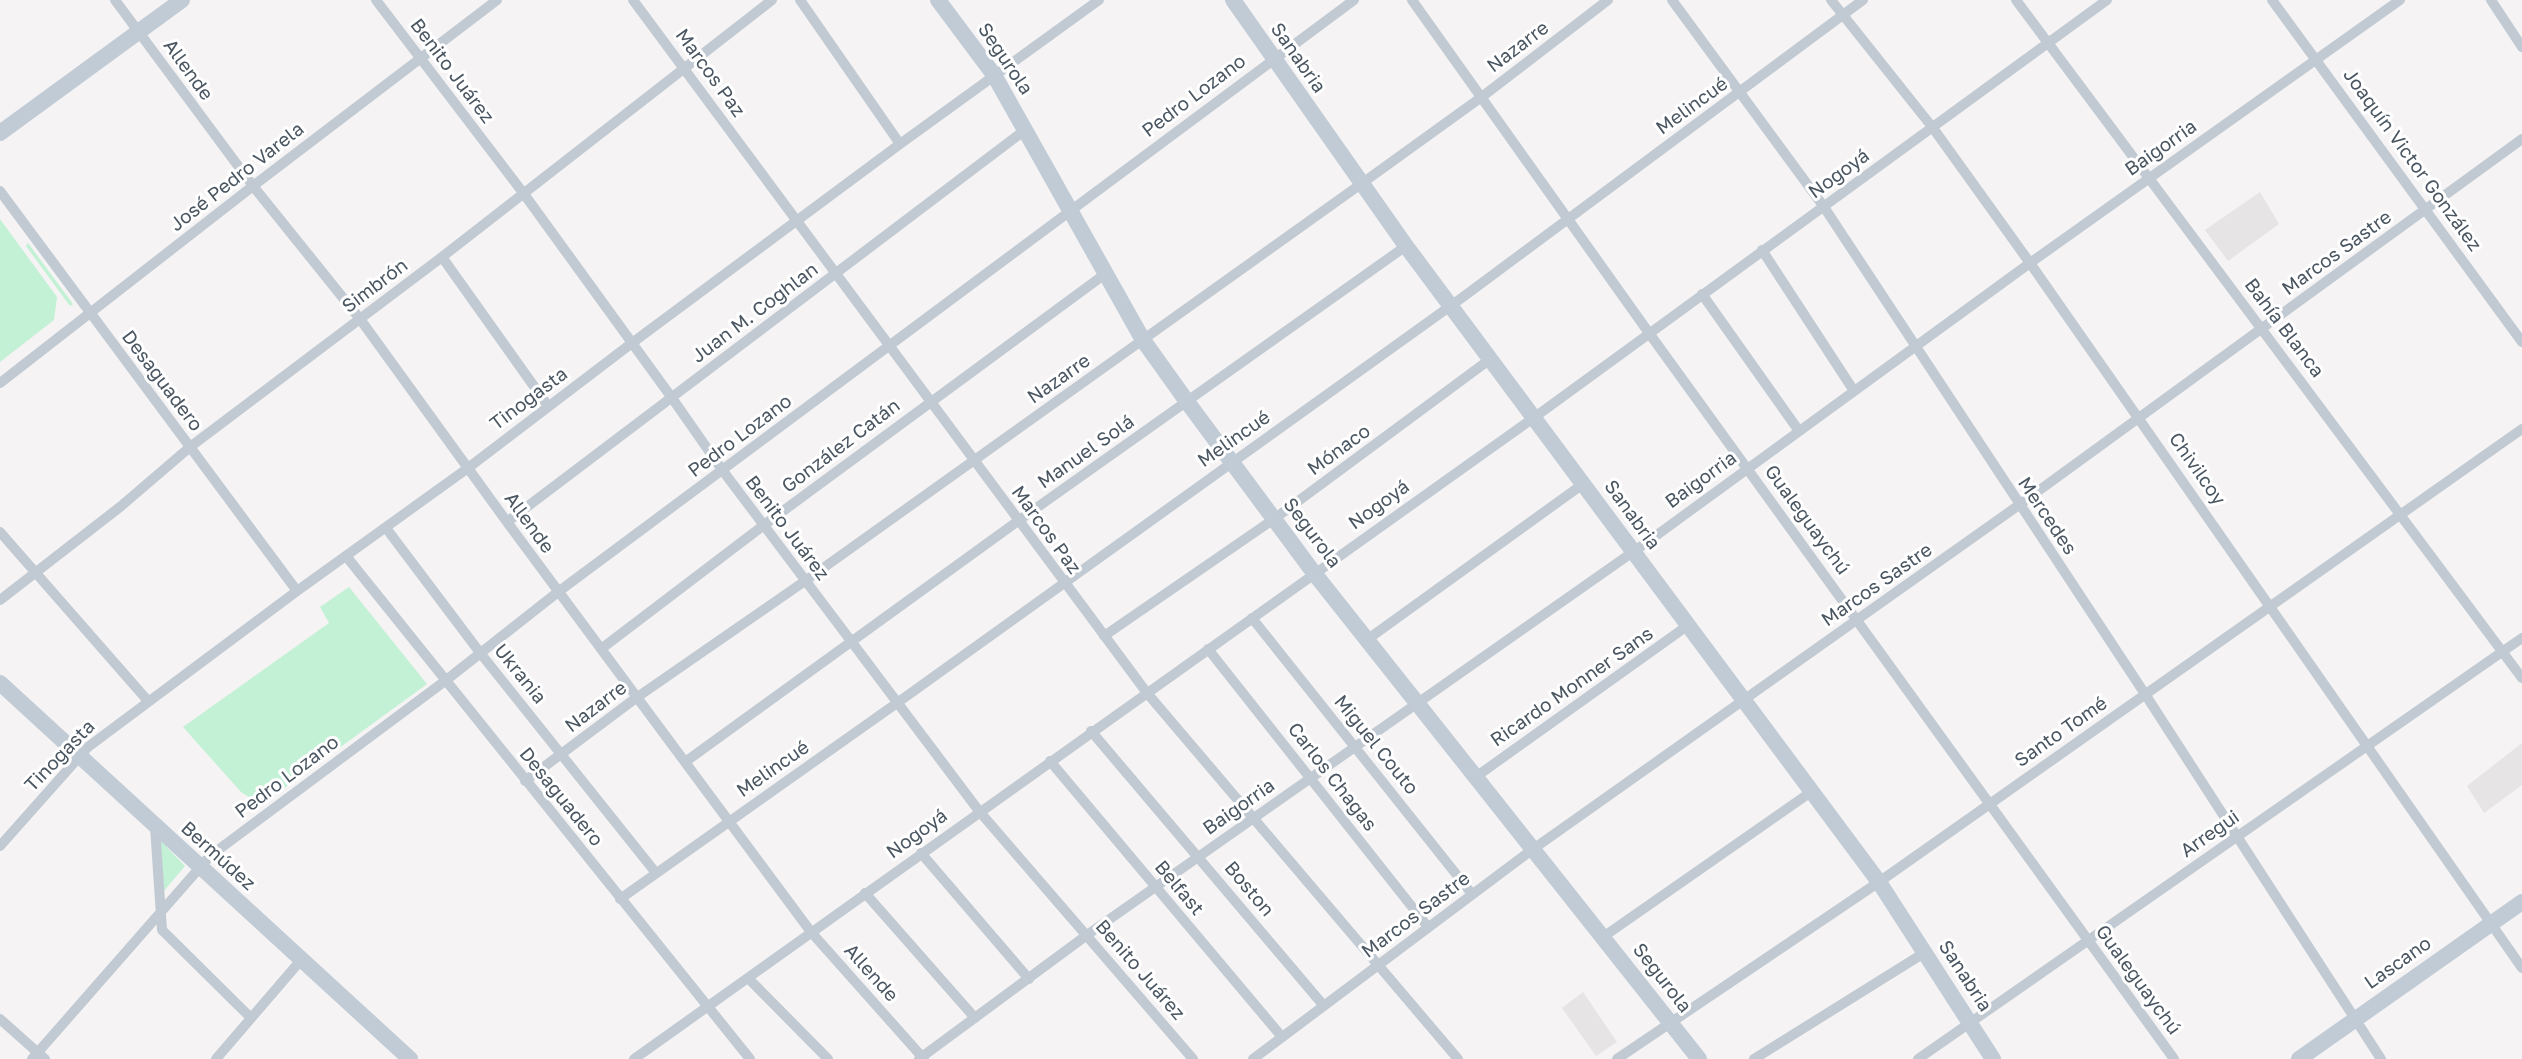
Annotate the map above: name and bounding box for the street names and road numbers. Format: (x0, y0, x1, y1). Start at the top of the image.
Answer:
street label: Benito Juárez (405, 14, 499, 128)
street label: Nazarre (1483, 16, 1553, 78)
street label: Segurola (973, 19, 1037, 99)
street label: Sanabria (1266, 19, 1330, 97)
street label: Marcos Paz (670, 24, 750, 122)
street label: Allende (158, 35, 218, 105)
street label: Pedro Lozano (1138, 50, 1250, 142)
street label: Joaquín Victor González (2338, 64, 2486, 256)
street label: Melincué (1652, 72, 1732, 140)
street label: Baigorria (2121, 115, 2201, 181)
street label: José Pedro Varela (166, 118, 308, 236)
street label: Nogoyá (1804, 144, 1874, 204)
street label: Marcos Sastre (2278, 206, 2396, 300)
street label: Simbrón (338, 254, 412, 318)
street label: Juan M. Coghlan (687, 258, 823, 368)
street label: Bahía Blanca (2239, 274, 2329, 382)
street label: Desaguadero (117, 326, 207, 436)
street label: Nazarre (1023, 349, 1095, 409)
street label: Tinogasta (486, 363, 572, 435)
street label: Pedro Lozano (684, 390, 796, 482)
street label: González Catán (778, 394, 904, 498)
street label: Melincué (1193, 406, 1275, 472)
street label: Manuel Solá (1033, 410, 1139, 494)
street label: Mónaco (1303, 420, 1375, 480)
street label: Chivilcoy (2164, 428, 2230, 510)
street label: Baigorria (1661, 447, 1741, 513)
street label: Gualeguaychú (1760, 461, 1854, 579)
street label: Benito Juárez (740, 471, 834, 585)
street label: Mercedes (2013, 473, 2081, 559)
street label: Nogoyá (1344, 475, 1414, 535)
street label: Sanabria (1599, 476, 1665, 554)
street label: Marcos Paz (1006, 481, 1086, 579)
street label: Allende (499, 488, 559, 558)
street label: Segurola (1278, 493, 1346, 573)
street label: Marcos Sastre (1817, 538, 1937, 632)
street label: Ricardo Monner Sans (1486, 622, 1658, 752)
street label: Ukrania (489, 640, 551, 708)
street label: Nazarre (561, 676, 631, 738)
street label: Miguel Couto (1329, 691, 1423, 799)
street label: Santo Tomé (2010, 692, 2112, 772)
street label: Tinogasta (20, 715, 100, 797)
street label: Carlos Chagas (1283, 718, 1381, 836)
street label: Pedro Lozano (231, 731, 343, 823)
street label: Melincué (732, 736, 814, 802)
street label: Desaguadero (514, 743, 608, 851)
street label: Baigorria (1199, 774, 1279, 840)
street label: Nogoyá (882, 804, 952, 864)
street label: Arregui (2176, 806, 2244, 862)
street label: Bermúdez (176, 817, 260, 895)
street label: Belfast (1150, 856, 1208, 920)
street label: Boston (1219, 857, 1279, 921)
street label: Marcos Sastre (1357, 867, 1475, 963)
street label: Benito Juárez (1090, 915, 1190, 1025)
street label: Gualeguaychú (2091, 921, 2185, 1039)
street label: Lascano (2360, 932, 2436, 994)
street label: Sanabria (1934, 936, 1996, 1016)
street label: Allende (839, 939, 903, 1007)
street label: Segurola (1628, 939, 1696, 1017)

